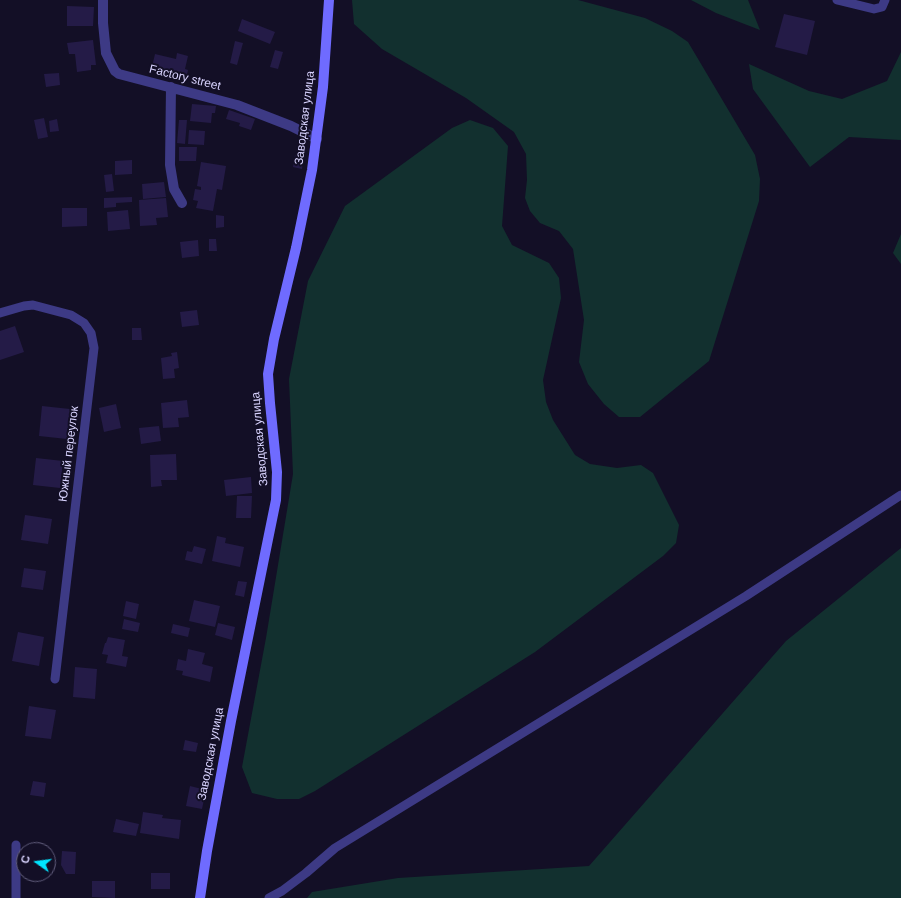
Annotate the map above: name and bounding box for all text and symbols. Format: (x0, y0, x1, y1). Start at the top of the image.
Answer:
street label: Factory street (148, 62, 222, 94)
street label: Заводская улица (292, 70, 318, 166)
street label: Заводская улица (249, 391, 271, 487)
street label: Южный переулок (56, 405, 82, 503)
street label: Заводская улица (195, 706, 227, 802)
north arrow (16, 842, 56, 882)
text: С (19, 854, 32, 865)

